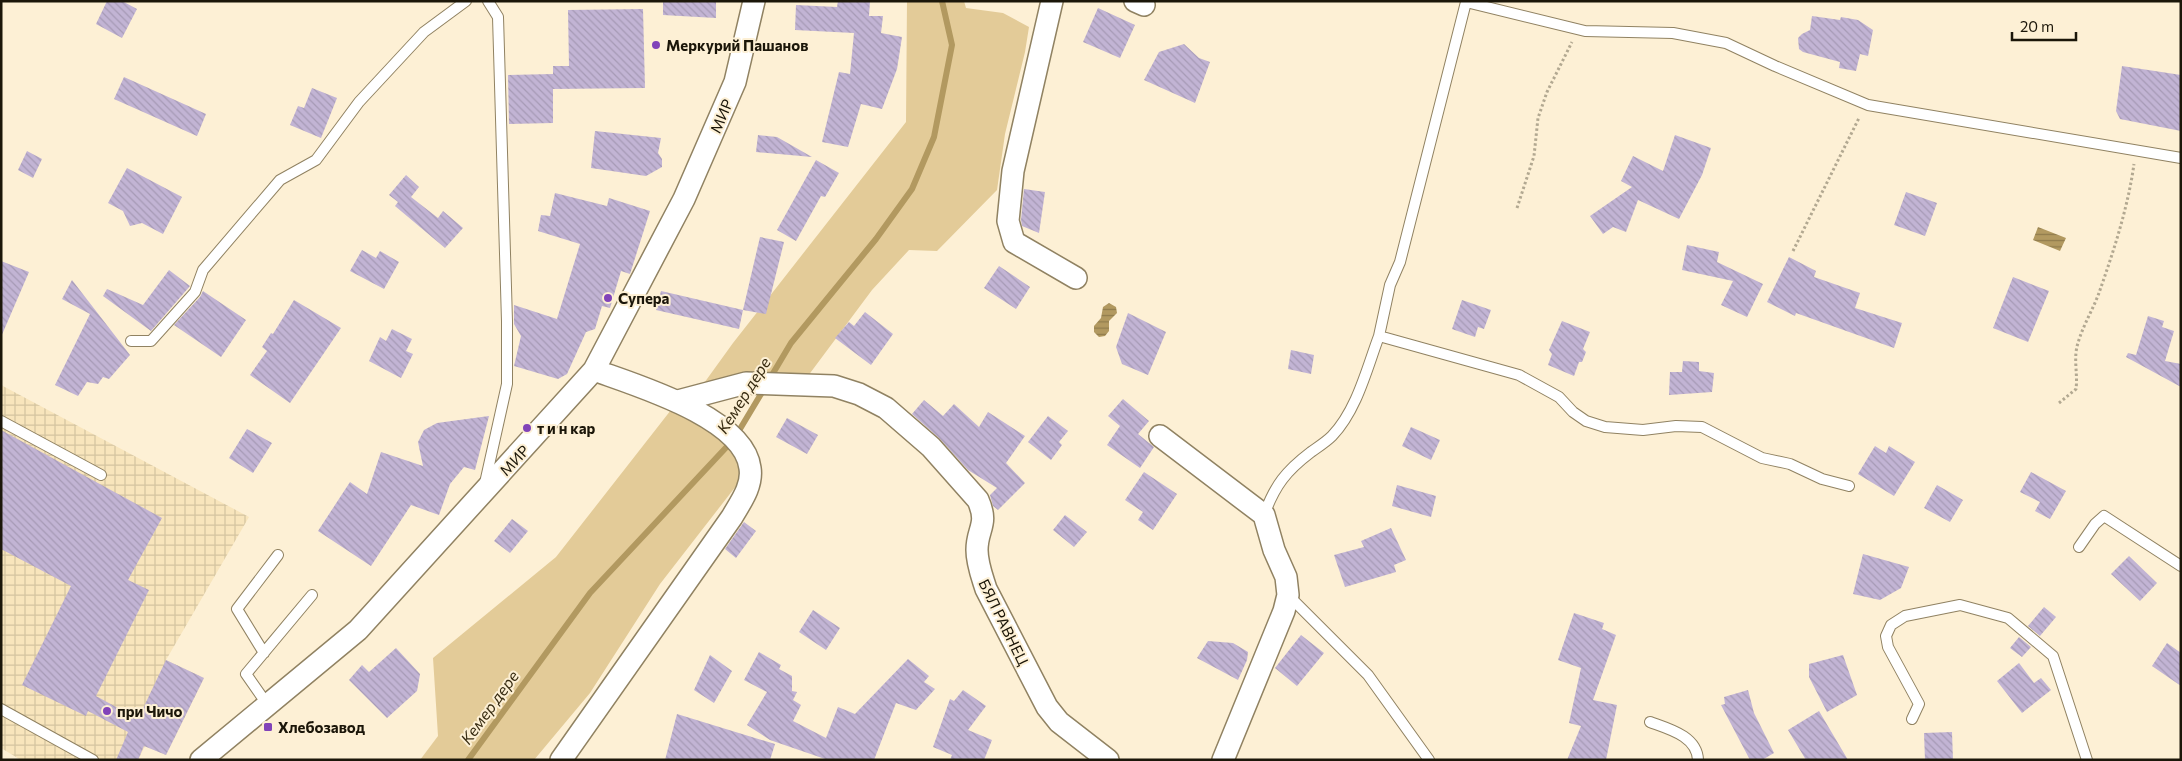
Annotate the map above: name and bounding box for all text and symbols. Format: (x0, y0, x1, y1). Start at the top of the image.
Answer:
scale bar (2012, 10, 2076, 42)
text: 20 m (2020, 17, 2054, 35)
place label: Меркурий Пашанов (666, 36, 808, 54)
marker: Меркурий Пашанов (650, 39, 662, 51)
street label: МИР (706, 96, 736, 136)
place label: Супера (618, 289, 670, 307)
marker: Супера (602, 292, 614, 304)
water label: Кемер дере (712, 353, 774, 437)
place label: т и н кар (537, 419, 596, 437)
marker: т и н кар (521, 422, 533, 434)
street label: МИР (495, 441, 533, 479)
street label: БЯЛ РАВНЕЦ (975, 576, 1033, 669)
water label: Кемер дере (456, 666, 522, 747)
place label: при Чичо (117, 702, 183, 720)
marker: при Чичо (101, 705, 113, 717)
place label: Хлебозавод (278, 718, 366, 736)
marker: Хлебозавод (262, 721, 274, 733)

